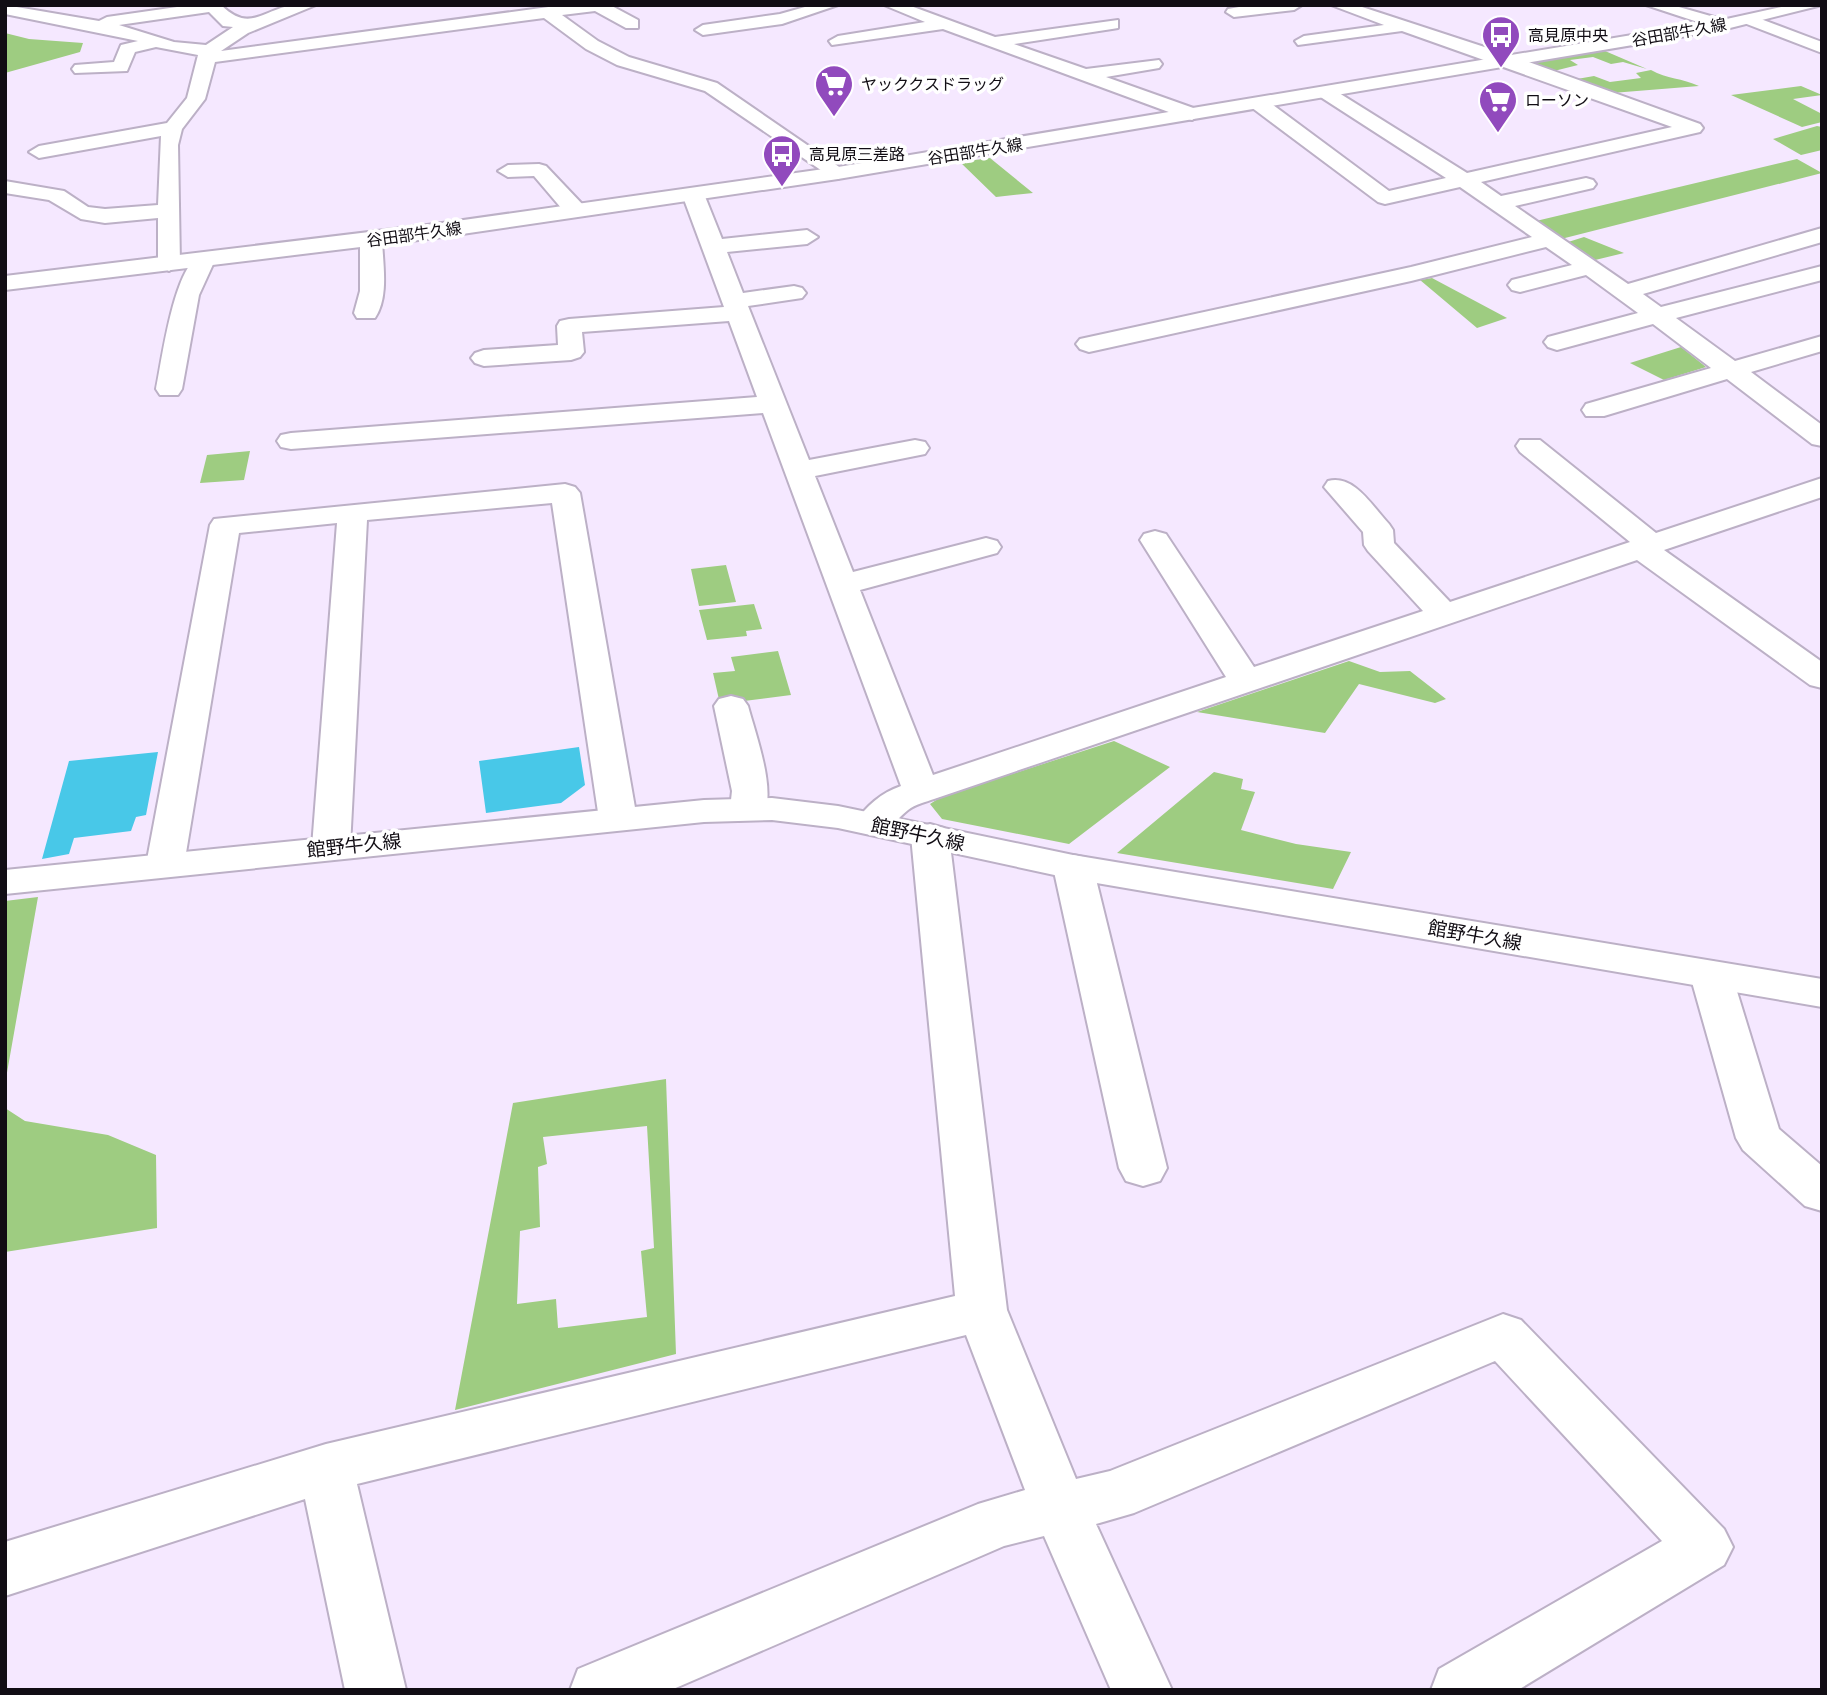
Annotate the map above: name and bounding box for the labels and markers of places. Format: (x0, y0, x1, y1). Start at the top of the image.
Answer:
bus stop icon: 高見原中央 (1480, 14, 1522, 69)
place label: 高見原中央 (1528, 26, 1608, 44)
supermarket icon: ヤッククスドラッグ (813, 63, 855, 118)
place label: ヤッククスドラッグ (861, 75, 1004, 93)
supermarket icon: ローソン (1477, 79, 1519, 134)
place label: ローソン (1525, 91, 1589, 109)
bus stop icon: 高見原三差路 (761, 133, 803, 188)
place label: 高見原三差路 (809, 145, 905, 163)

